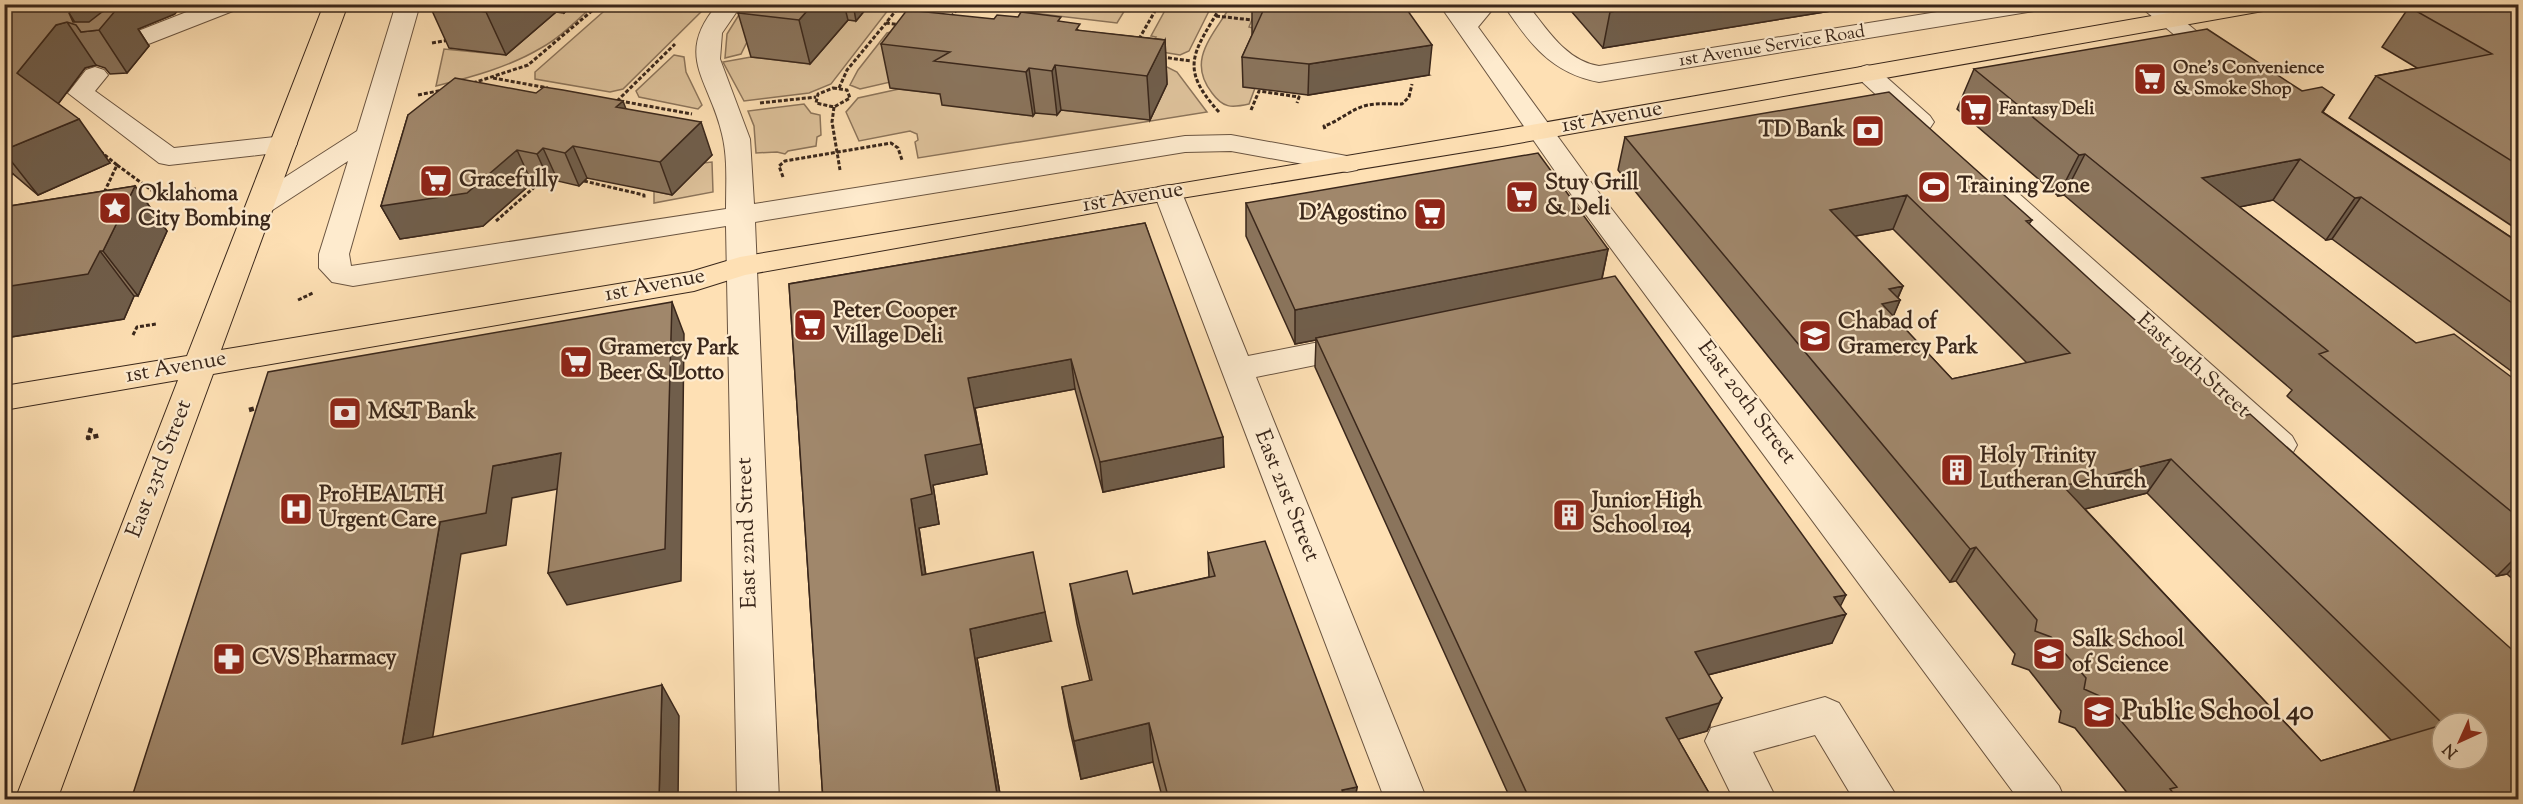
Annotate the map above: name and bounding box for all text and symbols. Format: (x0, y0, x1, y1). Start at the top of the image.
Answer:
street label: 1st Avenue Service Road (1677, 19, 1867, 75)
place label: One's Convenience & Smoke Shop (2173, 56, 2325, 103)
supermarket icon: One's Convenience & Smoke Shop (2132, 61, 2168, 97)
supermarket icon: Fantasy Deli (1958, 92, 1994, 128)
street label: 1st Avenue (1559, 93, 1665, 143)
place label: Fantasy Deli (1999, 97, 2095, 123)
bank icon: TD Bank (1850, 113, 1886, 149)
place label: TD Bank (1758, 115, 1845, 147)
supermarket icon: Gracefully (418, 163, 454, 199)
place label: Gracefully (459, 165, 559, 197)
place label: Stuy Grill & Deli (1545, 168, 1640, 225)
sports icon: Training Zone (1916, 169, 1952, 205)
place label: Training Zone (1957, 171, 2090, 203)
street label: 1st Avenue (1080, 174, 1186, 222)
place label: Oklahoma City Bombing (138, 179, 271, 236)
supermarket icon: Stuy Grill & Deli (1504, 179, 1540, 215)
place icon: Oklahoma City Bombing (97, 190, 133, 226)
supermarket icon: D'Agostino (1412, 196, 1448, 232)
place label: D'Agostino (1299, 198, 1407, 230)
street label: 1st Avenue (602, 261, 708, 311)
place label: Peter Cooper Village Deli (833, 296, 958, 353)
street label: East 19th Street (2129, 306, 2258, 426)
supermarket icon: Peter Cooper Village Deli (792, 307, 828, 343)
place label: Chabad of Gramercy Park (1838, 307, 1978, 364)
school or university icon: Chabad of Gramercy Park (1797, 318, 1833, 354)
place label: Gramercy Park Beer & Lotto (599, 333, 739, 390)
street label: East 20th Street (1689, 334, 1804, 472)
street label: 1st Avenue (123, 343, 229, 393)
supermarket icon: Gramercy Park Beer & Lotto (558, 344, 594, 380)
street label: East 23rd Street (119, 395, 201, 543)
bank icon: M&T Bank (327, 395, 363, 431)
place label: M&T Bank (368, 397, 476, 429)
street label: East 21st Street (1245, 425, 1327, 567)
place label: Holy Trinity Lutheran Church (1980, 441, 2147, 498)
building icon: Holy Trinity Lutheran Church (1939, 452, 1975, 488)
street label: East 22nd Street (729, 456, 767, 609)
place label: ProHEALTH Urgent Care (319, 480, 445, 537)
place label: Junior High School 104 (1590, 486, 1702, 543)
hospital icon: ProHEALTH Urgent Care (278, 491, 314, 527)
building icon: Junior High School 104 (1551, 497, 1587, 533)
place label: Salk School of Science (2072, 625, 2185, 682)
school or university icon: Salk School of Science (2031, 636, 2067, 672)
pharmacy icon: CVS Pharmacy (211, 641, 247, 677)
place label: CVS Pharmacy (252, 643, 396, 675)
place label: Public School 40 (2122, 693, 2314, 732)
school or university icon: Public School 40 (2081, 694, 2117, 730)
north arrow (2430, 711, 2490, 771)
text: N (2438, 737, 2464, 762)

